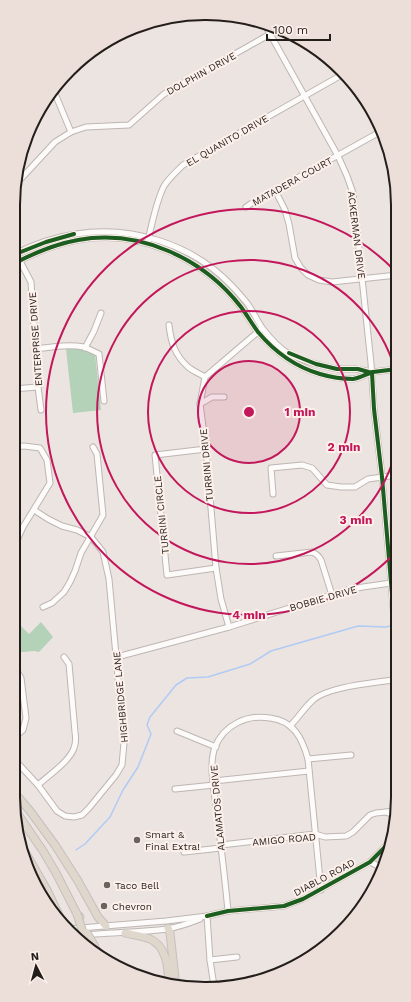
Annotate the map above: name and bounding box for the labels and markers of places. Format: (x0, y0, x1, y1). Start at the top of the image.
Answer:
centre of rings (242, 405, 256, 419)
place label: Smart & Final Extra! (145, 829, 200, 852)
marker: Smart & Final Extra! (132, 835, 142, 845)
marker: Taco Bell (102, 880, 112, 890)
place label: Taco Bell (115, 880, 159, 891)
marker: Chevron (99, 901, 109, 911)
place label: Chevron (112, 901, 152, 912)

